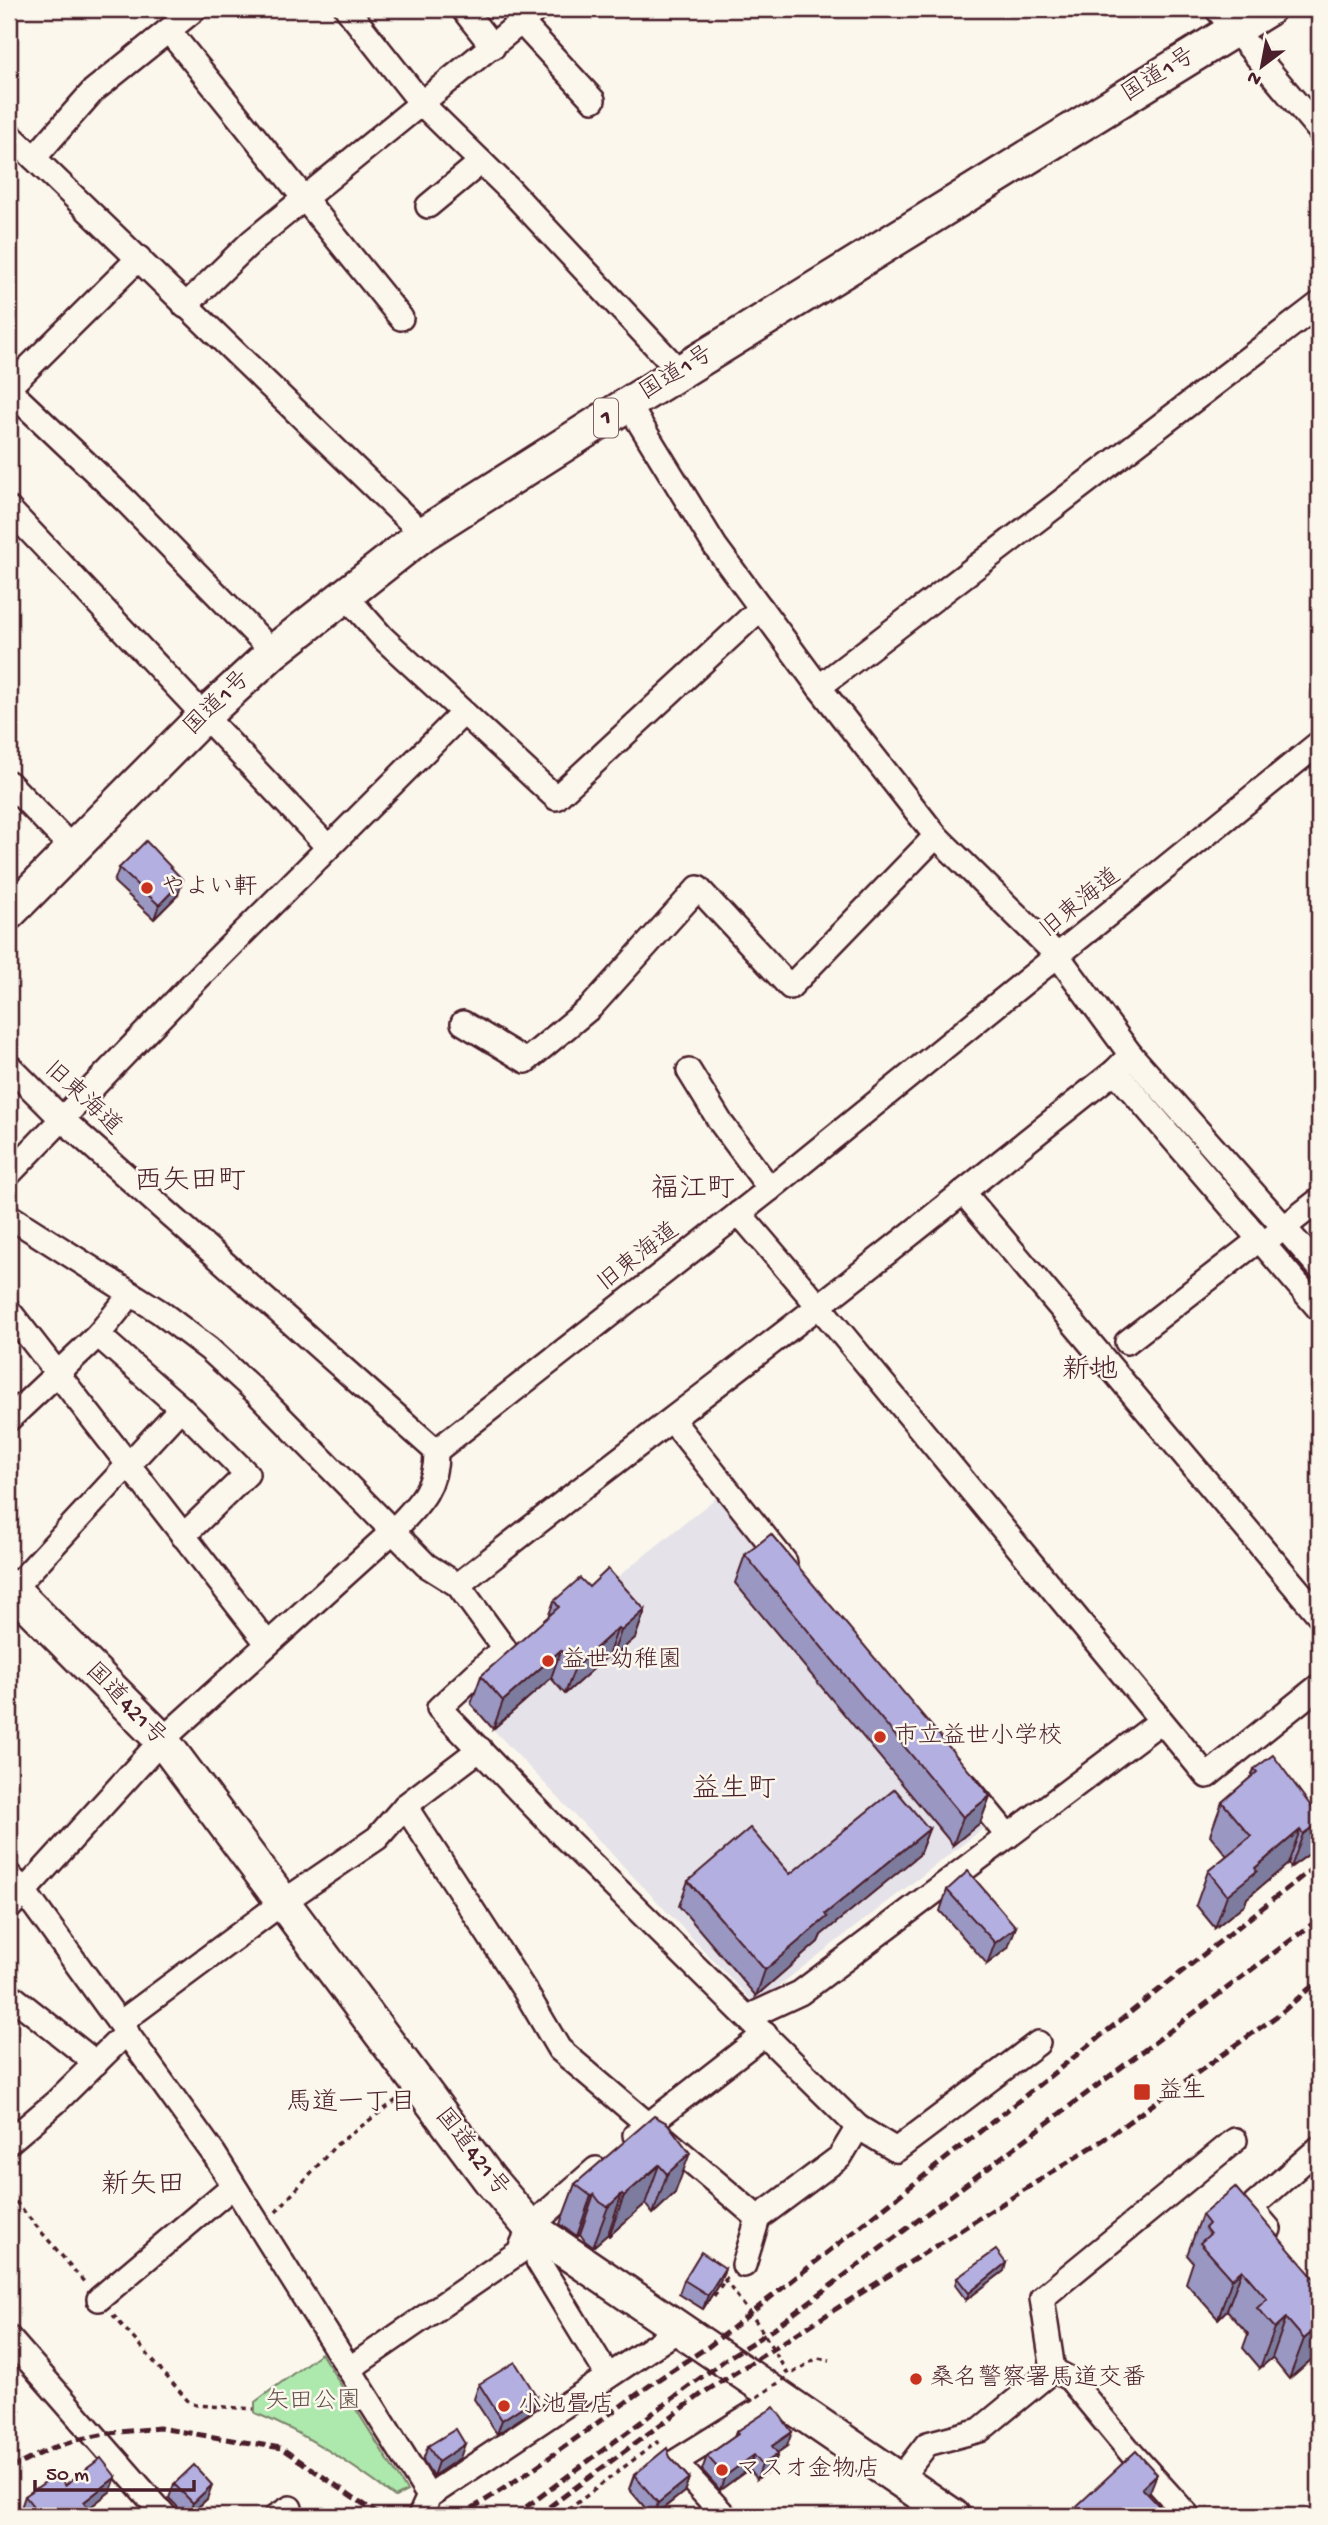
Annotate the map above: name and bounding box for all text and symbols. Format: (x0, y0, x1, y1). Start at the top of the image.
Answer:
north arrow (1226, 32, 1296, 102)
street label: 国道1号 (1116, 41, 1201, 110)
text: N (1243, 64, 1266, 90)
street label: 国道1号 (634, 339, 719, 408)
road number: 1 (594, 398, 618, 438)
street label: 国道1号 (178, 664, 257, 743)
street label: 旧東海道 (1034, 862, 1127, 945)
place label: やよい軒 (161, 874, 257, 903)
marker: やよい軒 (139, 880, 155, 896)
street label: 旧東海道 (37, 1055, 128, 1142)
district label: 西矢田町 (134, 1166, 246, 1199)
district label: 福江町 (651, 1174, 735, 1207)
street label: 旧東海道 (592, 1216, 686, 1299)
district label: 新地 (1062, 1355, 1118, 1388)
place label: 益世幼稚園 (562, 1646, 682, 1676)
marker: 益世幼稚園 (540, 1653, 556, 1669)
street label: 国道421号 (78, 1657, 173, 1753)
place label: 市立益世小学校 (894, 1722, 1062, 1752)
marker: 市立益世小学校 (872, 1729, 888, 1745)
district label: 益生町 (692, 1773, 776, 1807)
place label: 益生 (1158, 2077, 1206, 2107)
marker: 益生 (1132, 2082, 1152, 2102)
district label: 馬道一丁目 (286, 2088, 416, 2120)
street label: 国道421号 (427, 2102, 515, 2203)
district label: 新矢田 (101, 2170, 185, 2203)
place label: 桑名警察署馬道交番 (930, 2364, 1146, 2394)
marker: 桑名警察署馬道交番 (908, 2371, 924, 2387)
park label: 矢田公園 (265, 2388, 361, 2417)
place label: 小池畳店 (518, 2391, 614, 2421)
marker: 小池畳店 (496, 2398, 512, 2414)
scale bar (35, 2448, 194, 2492)
place label: マスオ金物店 (736, 2455, 880, 2485)
marker: マスオ金物店 (714, 2462, 730, 2478)
text: 50 m (46, 2464, 89, 2489)

